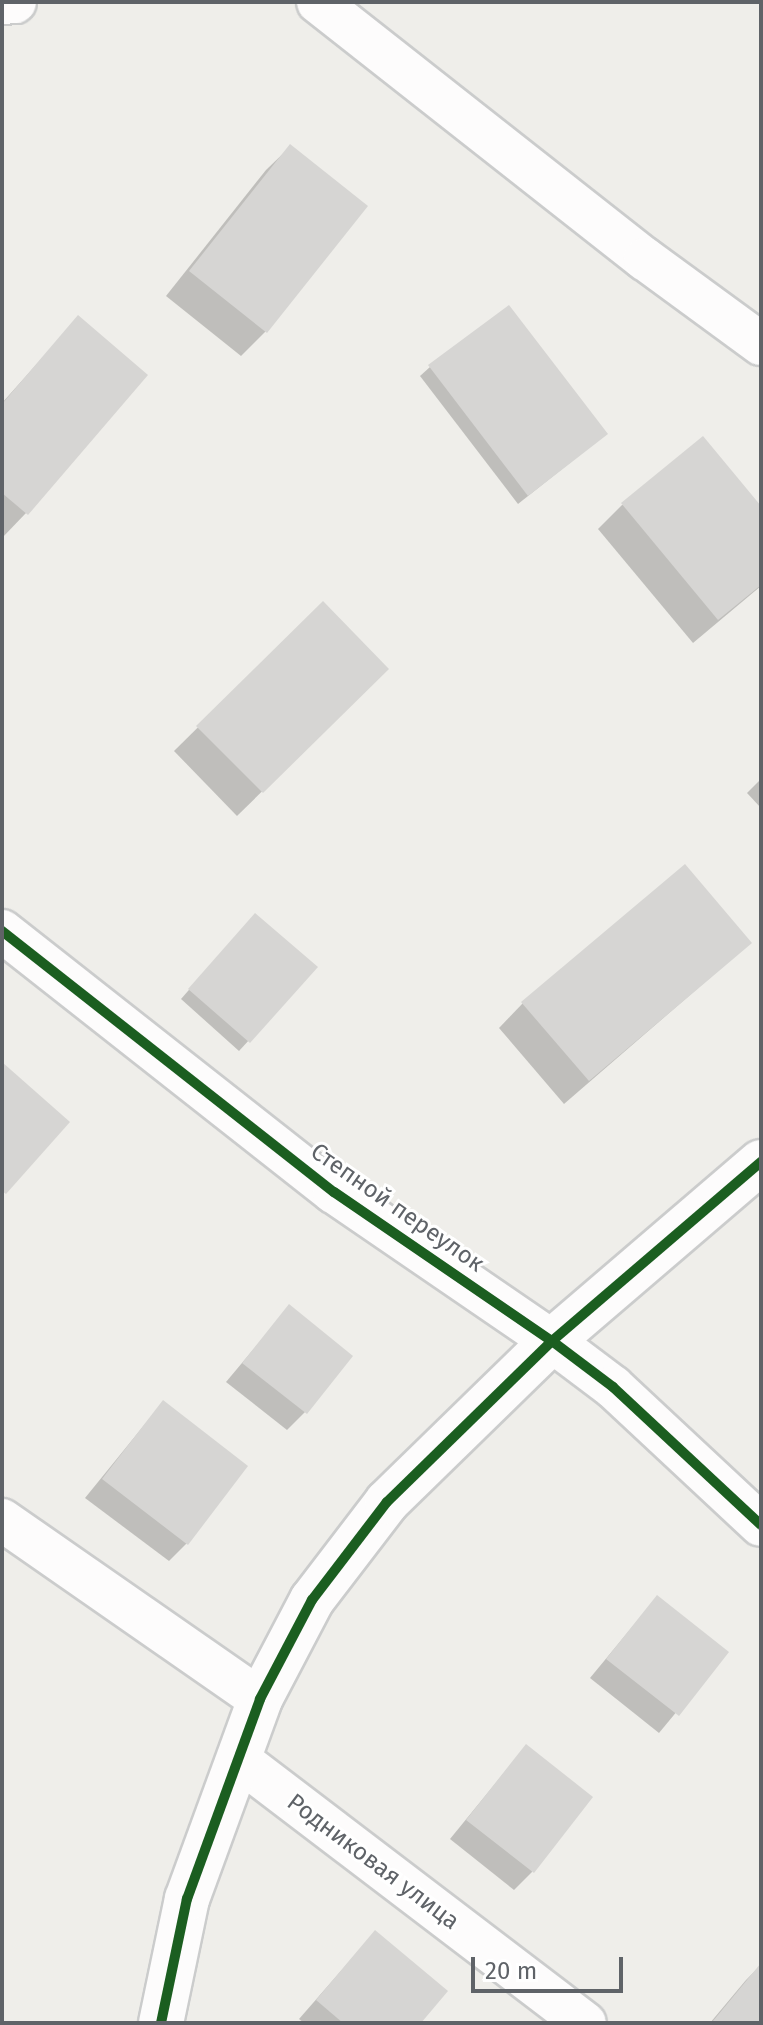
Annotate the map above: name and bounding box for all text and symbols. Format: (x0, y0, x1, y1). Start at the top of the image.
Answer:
street label: Степной переулок (305, 1137, 489, 1279)
street label: Родниковая улица (281, 1788, 465, 1936)
scale bar (475, 1941, 627, 1991)
text: 20 m (485, 1957, 537, 1985)

